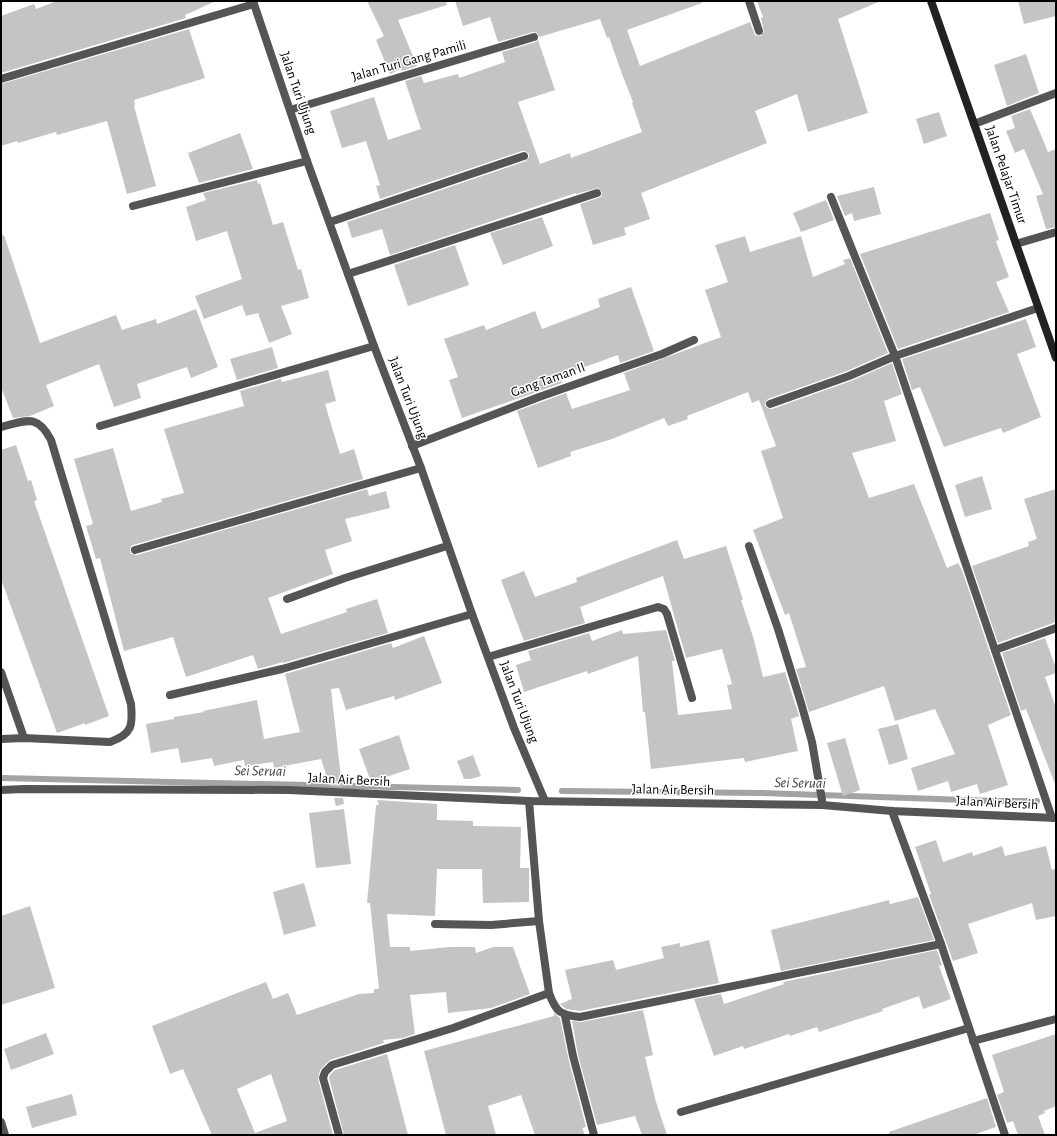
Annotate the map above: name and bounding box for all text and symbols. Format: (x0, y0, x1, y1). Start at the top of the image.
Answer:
street label: Jalan Turi Gang Pamili (350, 38, 468, 84)
street label: Jalan Turi Ujung (277, 50, 319, 136)
street label: Jalan Pelajar Timur (983, 124, 1030, 226)
street label: Jalan Turi Ujung (386, 355, 430, 441)
street label: Gang Taman II (509, 360, 587, 400)
street label: Jalan Turi Ujung (497, 659, 541, 745)
water label: Sei Seruai (234, 763, 286, 779)
street label: Jalan Air Bersih (308, 771, 390, 789)
water label: Sei Seruai (774, 775, 826, 791)
street label: Jalan Air Bersih (632, 782, 714, 798)
street label: Jalan Air Bersih (956, 794, 1038, 812)

